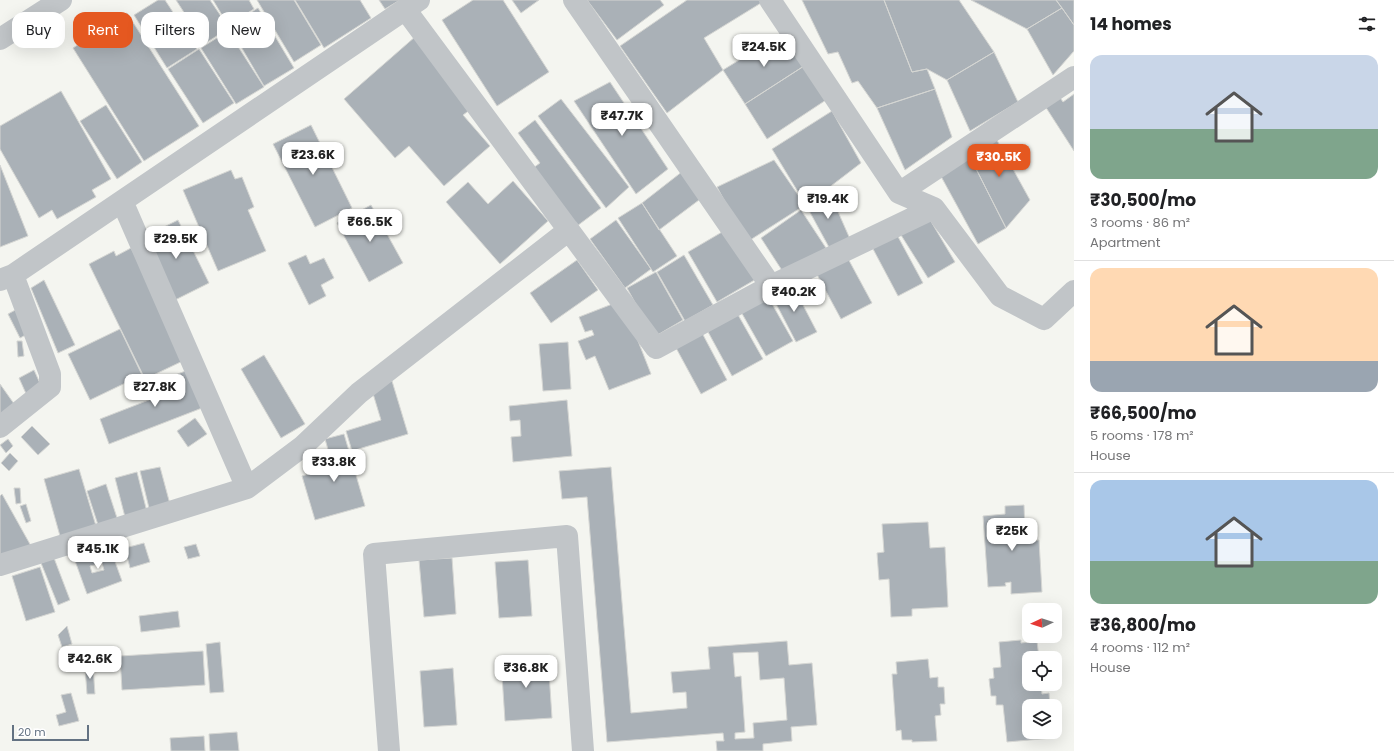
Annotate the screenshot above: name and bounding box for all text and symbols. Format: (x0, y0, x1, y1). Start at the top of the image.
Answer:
chip: Buy (12, 12, 65, 48)
chip: Rent (73, 12, 133, 48)
chip: Filters (141, 12, 209, 48)
chip: New (217, 12, 275, 48)
text: 14 homes (1090, 12, 1172, 36)
icon: filters (1356, 13, 1378, 35)
pin: ₹24.5K (731, 34, 797, 68)
text: ₹24.5K (741, 37, 787, 56)
icon: home (1198, 81, 1270, 153)
pin: ₹47.7K (589, 103, 655, 137)
text: ₹47.7K (600, 106, 644, 125)
pin: ₹23.6K (280, 142, 346, 176)
pin: ₹30.5K (966, 144, 1032, 178)
text: ₹23.6K (291, 145, 335, 164)
text: ₹30.5K (976, 147, 1022, 166)
pin: ₹19.4K (795, 186, 861, 220)
text: ₹30,500/mo (1090, 188, 1196, 212)
text: ₹19.4K (807, 189, 849, 208)
pin: ₹66.5K (337, 209, 403, 243)
text: ₹66.5K (347, 212, 393, 231)
text: 3 rooms · 86 m² (1090, 213, 1190, 232)
pin: ₹29.5K (143, 226, 209, 260)
text: ₹29.5K (154, 229, 198, 248)
text: Apartment (1090, 233, 1160, 252)
pin: ₹40.2K (761, 279, 827, 313)
text: ₹40.2K (771, 282, 817, 301)
icon: home (1198, 294, 1270, 366)
pin: ₹27.8K (122, 374, 188, 408)
text: ₹27.8K (133, 377, 177, 396)
text: ₹66,500/mo (1090, 401, 1196, 425)
text: 5 rooms · 178 m² (1090, 426, 1194, 445)
text: House (1090, 446, 1130, 465)
pin: ₹33.8K (301, 449, 367, 483)
text: ₹33.8K (312, 452, 356, 471)
icon: home (1198, 506, 1270, 578)
pin: ₹25K (988, 518, 1036, 552)
text: ₹25K (996, 521, 1028, 540)
pin: ₹45.1K (65, 536, 131, 570)
text: ₹45.1K (77, 539, 119, 558)
north arrow (1022, 603, 1062, 643)
map controls (1022, 603, 1062, 739)
text: ₹36,800/mo (1090, 613, 1196, 637)
text: 4 rooms · 112 m² (1090, 638, 1190, 657)
pin: ₹42.6K (57, 646, 123, 680)
text: ₹42.6K (67, 649, 113, 668)
button: locate (1022, 651, 1062, 691)
pin: ₹36.8K (493, 655, 559, 689)
text: ₹36.8K (503, 658, 549, 677)
text: House (1090, 658, 1130, 677)
button: layers (1022, 699, 1062, 739)
scale bar (12, 723, 89, 742)
text: 20 m (18, 724, 46, 740)

